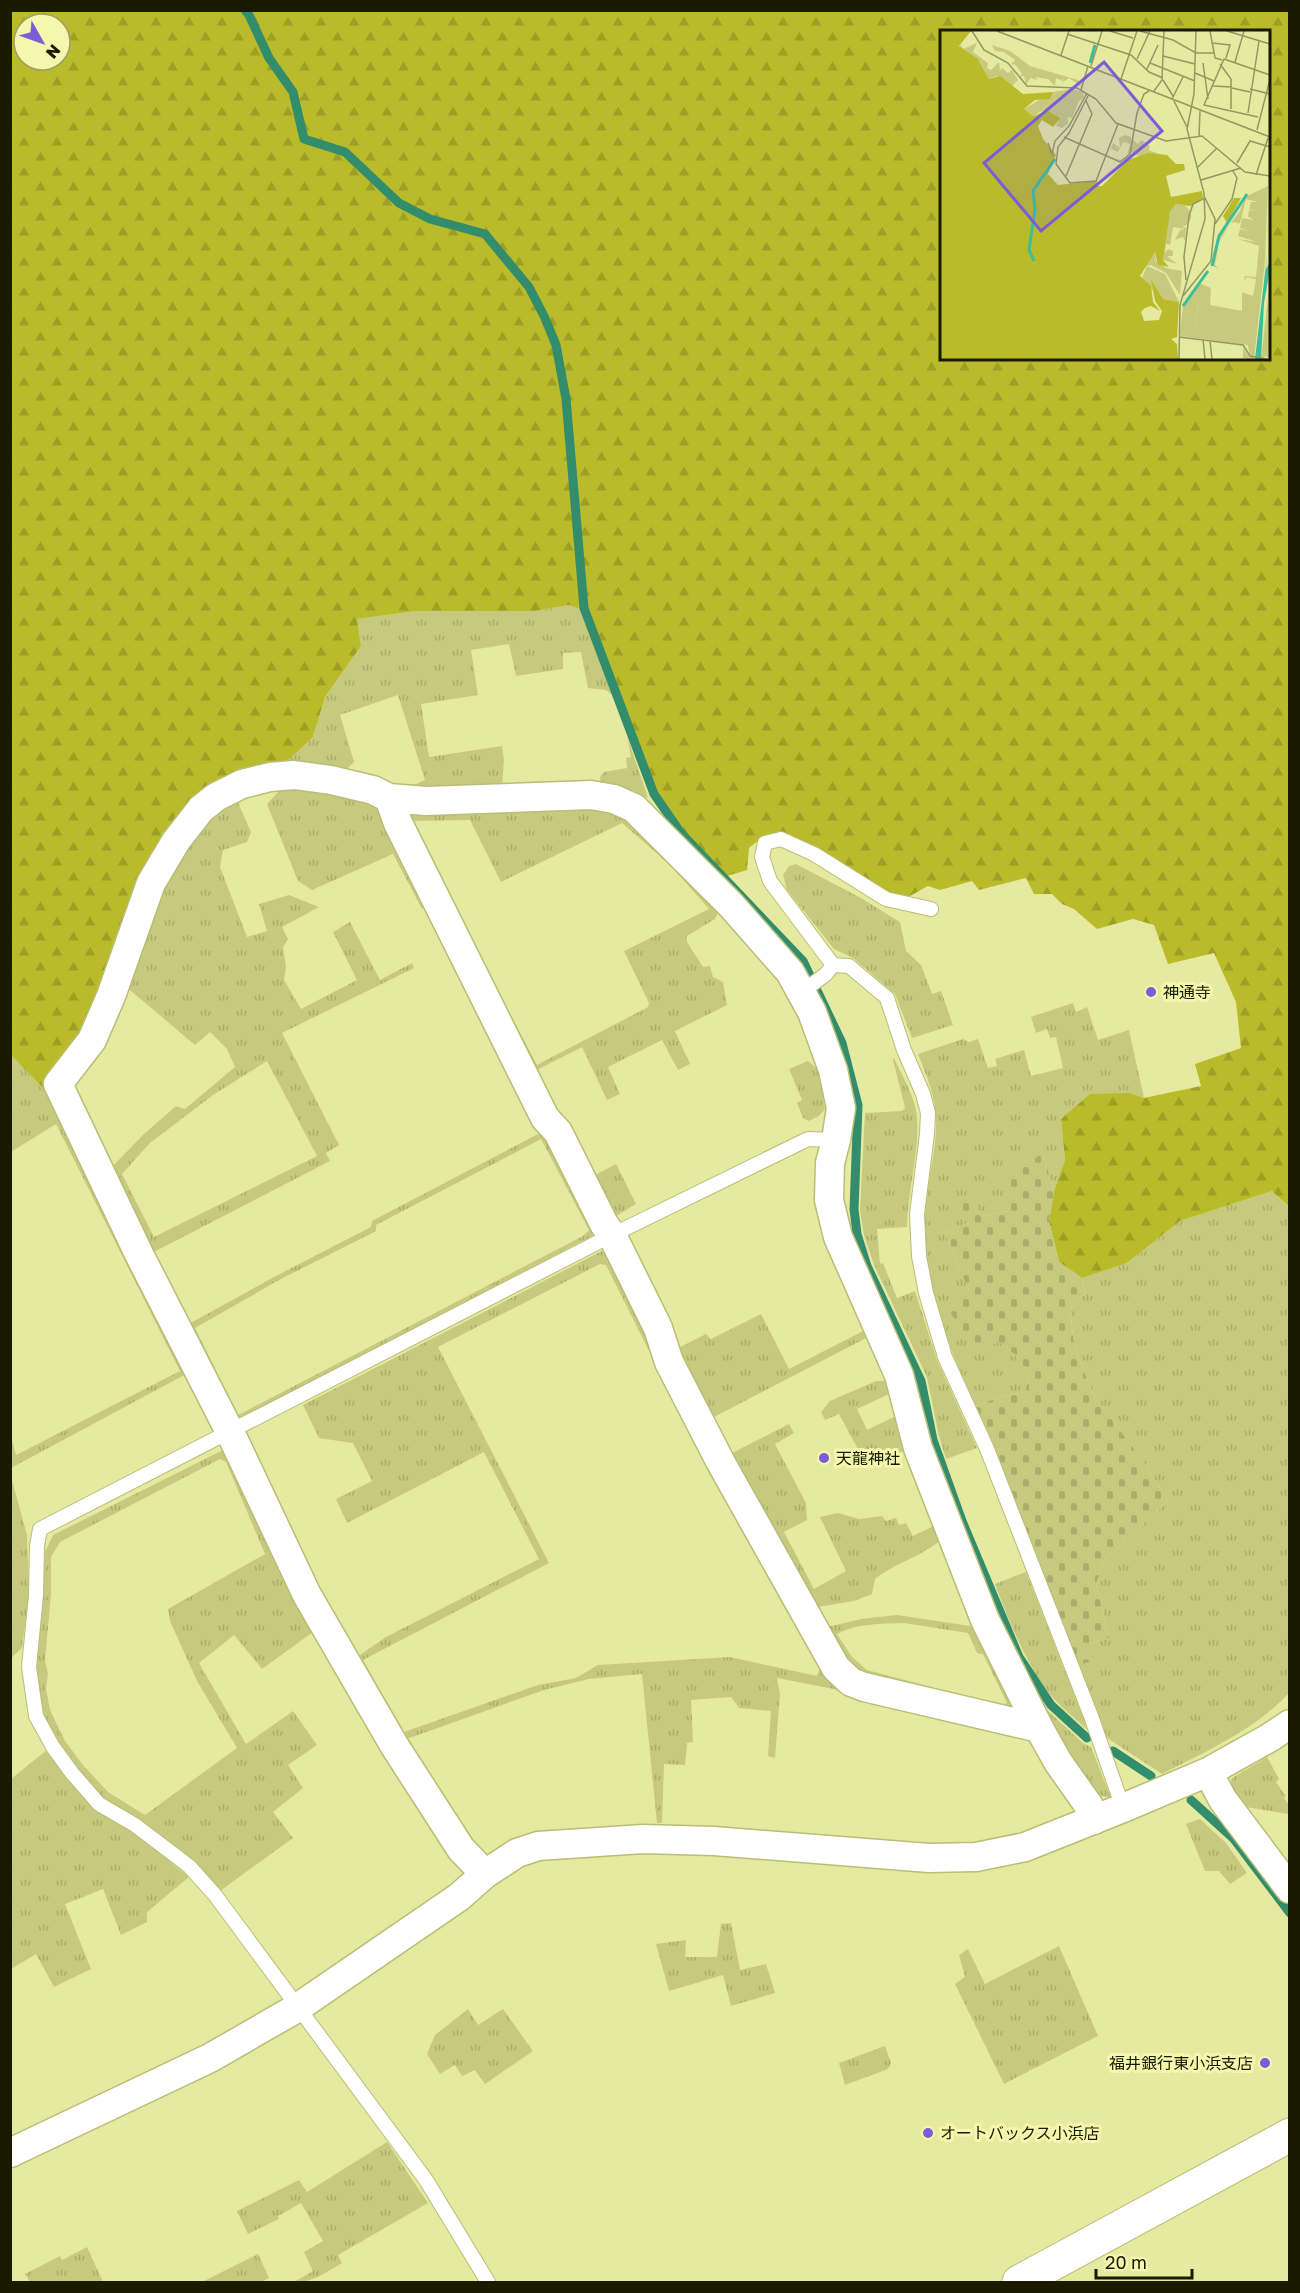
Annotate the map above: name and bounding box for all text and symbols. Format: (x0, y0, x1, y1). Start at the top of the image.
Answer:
north arrow (12, 12, 72, 72)
inset map (940, 30, 1270, 360)
text: N (42, 41, 65, 63)
place label: 神通寺 (1163, 982, 1211, 1002)
marker: 神通寺 (1144, 985, 1158, 999)
place label: 天龍神社 (836, 1448, 900, 1468)
marker: 天龍神社 (817, 1451, 831, 1465)
place label: 福井銀行東小浜支店 (1109, 2053, 1253, 2073)
marker: 福井銀行東小浜支店 (1258, 2056, 1272, 2070)
place label: オートバックス小浜店 (940, 2123, 1100, 2143)
marker: オートバックス小浜店 (921, 2126, 935, 2140)
scale bar (1096, 2242, 1192, 2280)
text: 20 m (1105, 2251, 1147, 2273)

